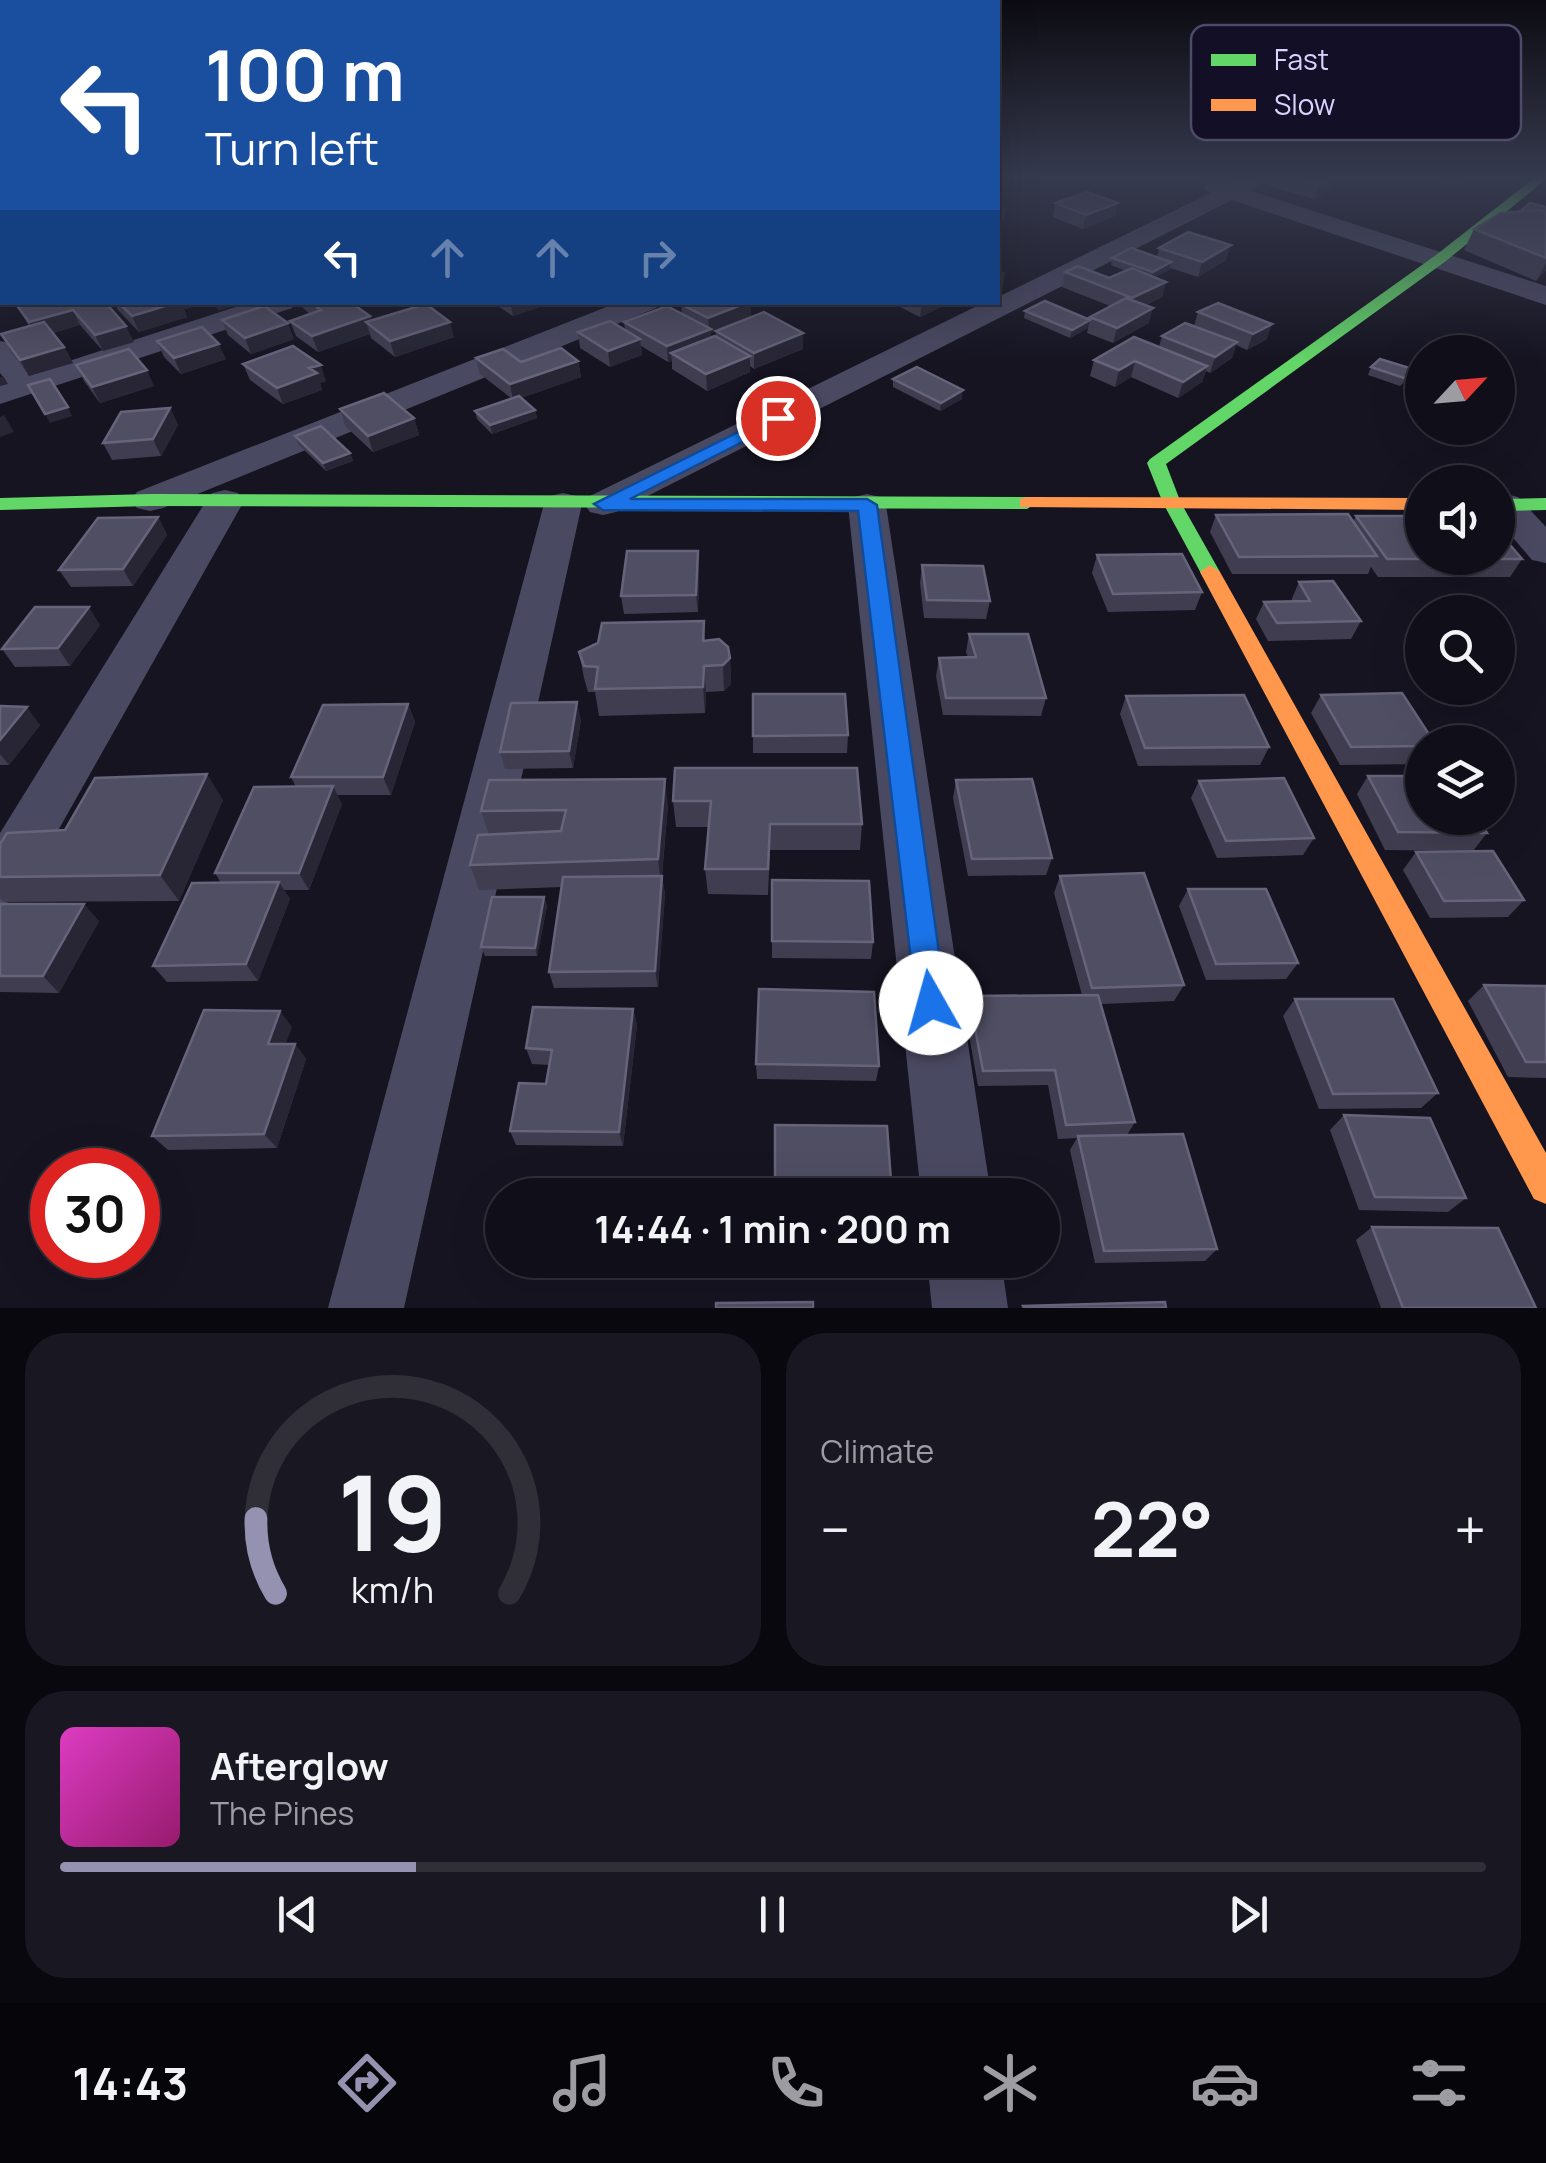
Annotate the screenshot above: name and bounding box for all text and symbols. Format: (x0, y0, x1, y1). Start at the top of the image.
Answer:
legend (1191, 25, 1521, 140)
text: 100 m (205, 26, 405, 122)
icon: left (40, 40, 170, 170)
text: Fast (1274, 40, 1329, 78)
text: Slow (1274, 85, 1335, 123)
text: Turn left (205, 117, 379, 179)
icon: left (315, 230, 370, 285)
icon: ahead (420, 230, 475, 285)
icon: ahead (525, 230, 580, 285)
icon: right (630, 230, 685, 285)
north arrow (1405, 335, 1515, 445)
map controls (1405, 335, 1515, 835)
pin (736, 376, 821, 461)
icon: arrive (751, 391, 806, 446)
button: sound (1405, 465, 1515, 575)
button: search (1405, 595, 1515, 705)
button: layers (1405, 725, 1515, 835)
position arrow (879, 951, 983, 1055)
speed limit sign: 30 (30, 1148, 160, 1278)
text: 14:44 · 1 min · 200 m (594, 1202, 951, 1254)
text: Climate (821, 1429, 934, 1473)
text: 19 (338, 1440, 448, 1582)
text: 22° (1091, 1477, 1214, 1580)
text: − (821, 1491, 850, 1567)
text: + (1454, 1491, 1486, 1567)
text: km/h (351, 1565, 434, 1614)
text: Afterglow (210, 1739, 389, 1791)
text: The Pines (210, 1791, 354, 1835)
icon: previous (270, 1887, 325, 1942)
icon: pause (745, 1887, 800, 1942)
icon: next (1221, 1887, 1276, 1942)
icon: directions (332, 2048, 402, 2118)
icon: music (547, 2048, 617, 2118)
icon: phone (761, 2048, 831, 2118)
icon: climate (975, 2048, 1045, 2118)
icon: car (1190, 2048, 1260, 2118)
icon: filters (1404, 2048, 1474, 2118)
text: 14:43 (72, 2052, 188, 2114)

